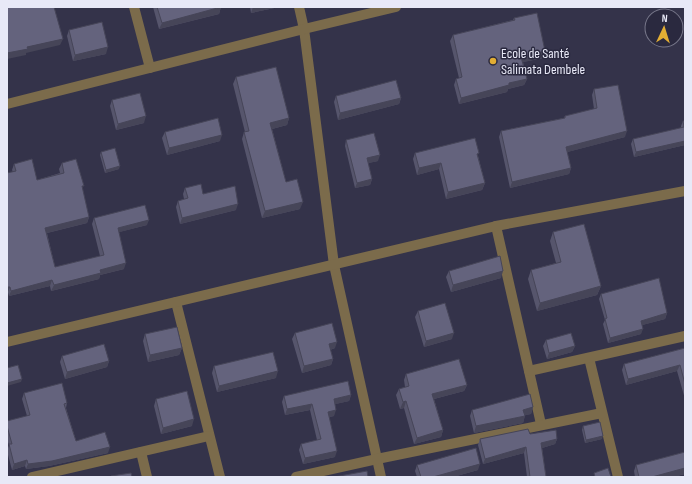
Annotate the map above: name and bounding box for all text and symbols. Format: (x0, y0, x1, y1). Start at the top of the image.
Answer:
north arrow (644, 8, 684, 48)
text: N (661, 12, 668, 25)
place label: Ecole de Santé Salimata Dembele (501, 45, 585, 78)
marker: Ecole de Santé Salimata Dembele (488, 56, 498, 66)

